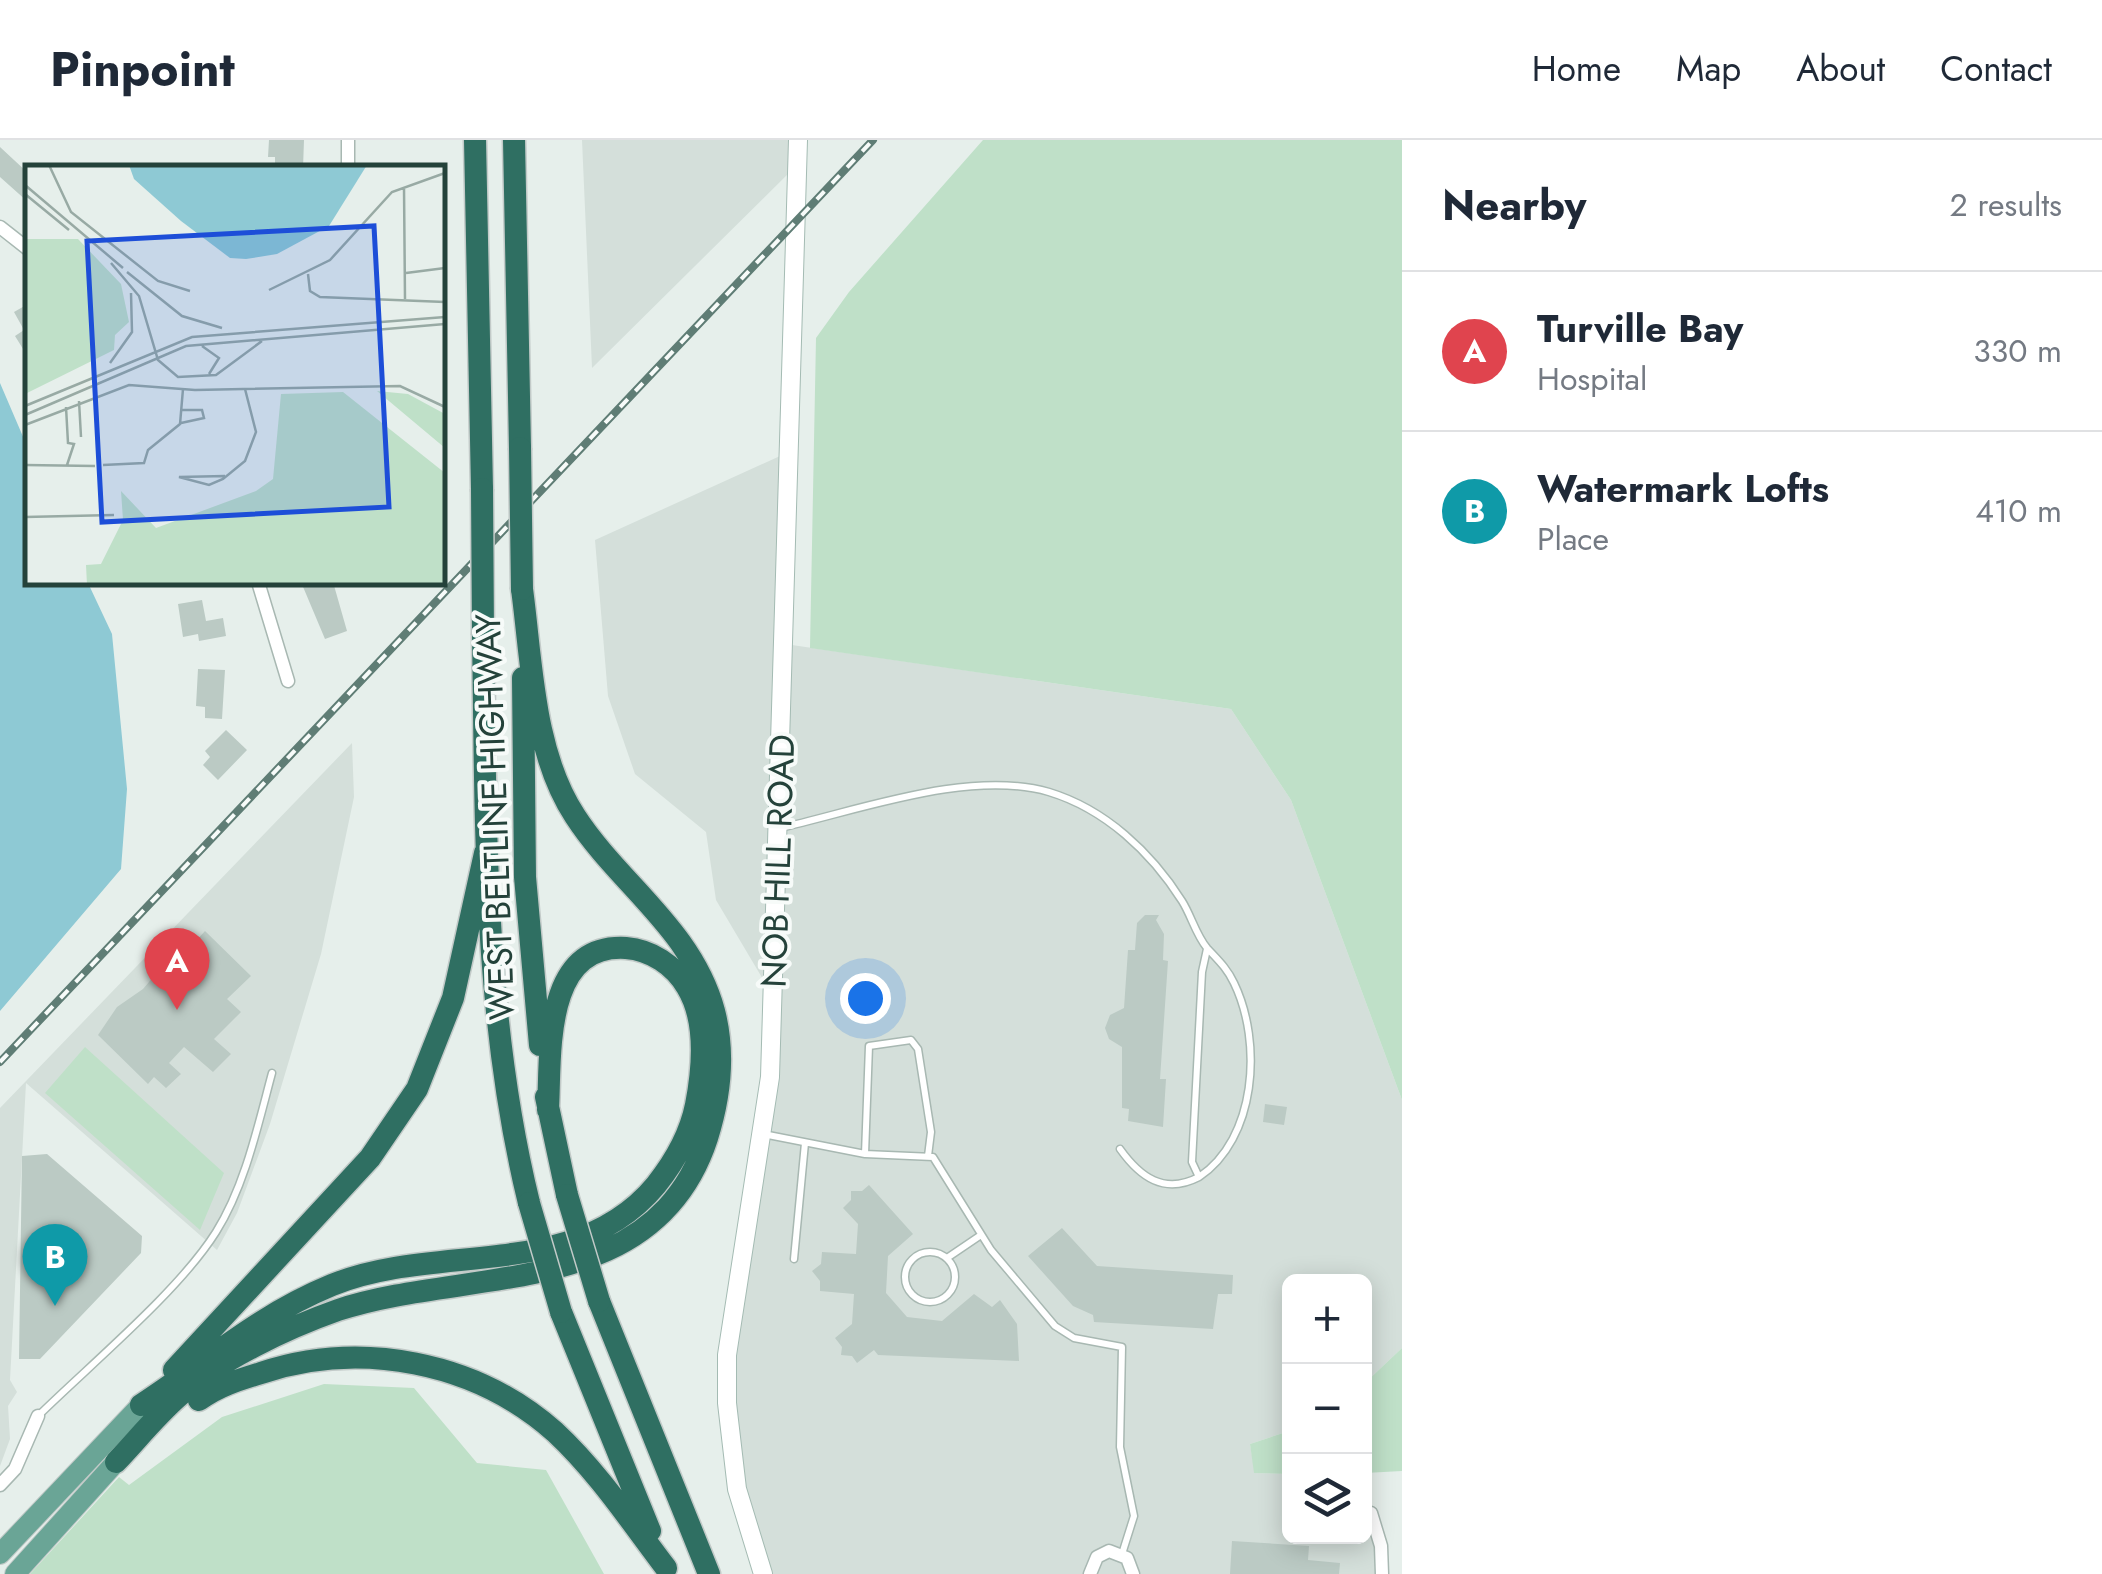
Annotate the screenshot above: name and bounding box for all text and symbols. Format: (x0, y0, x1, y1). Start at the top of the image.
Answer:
text: Pinpoint (50, 35, 235, 104)
text: Home (1532, 44, 1621, 94)
text: Map (1676, 44, 1741, 94)
text: About (1796, 44, 1885, 94)
text: Contact (1940, 44, 2052, 94)
inset map (25, 165, 445, 585)
text: Nearby (1442, 175, 1586, 236)
text: 2 results (1950, 182, 2062, 228)
text: Turville Bay (1537, 301, 1743, 356)
text: A (1463, 328, 1486, 374)
text: 330 m (1973, 328, 2062, 374)
text: Hospital (1537, 356, 1647, 402)
text: Watermark Lofts (1537, 461, 1829, 516)
text: B (1464, 488, 1485, 534)
text: 410 m (1975, 488, 2062, 534)
text: Place (1537, 516, 1609, 562)
street label: WEST BELTLINE HIGHWAY (463, 613, 527, 1021)
street label: NOB HILL ROAD (749, 733, 807, 989)
pin: A (144, 928, 210, 1010)
your location (840, 973, 891, 1024)
pin: B (22, 1224, 88, 1306)
map controls (1282, 1274, 1372, 1544)
button: + (1282, 1274, 1372, 1364)
button: − (1282, 1364, 1372, 1454)
button: layers (1282, 1454, 1372, 1544)

